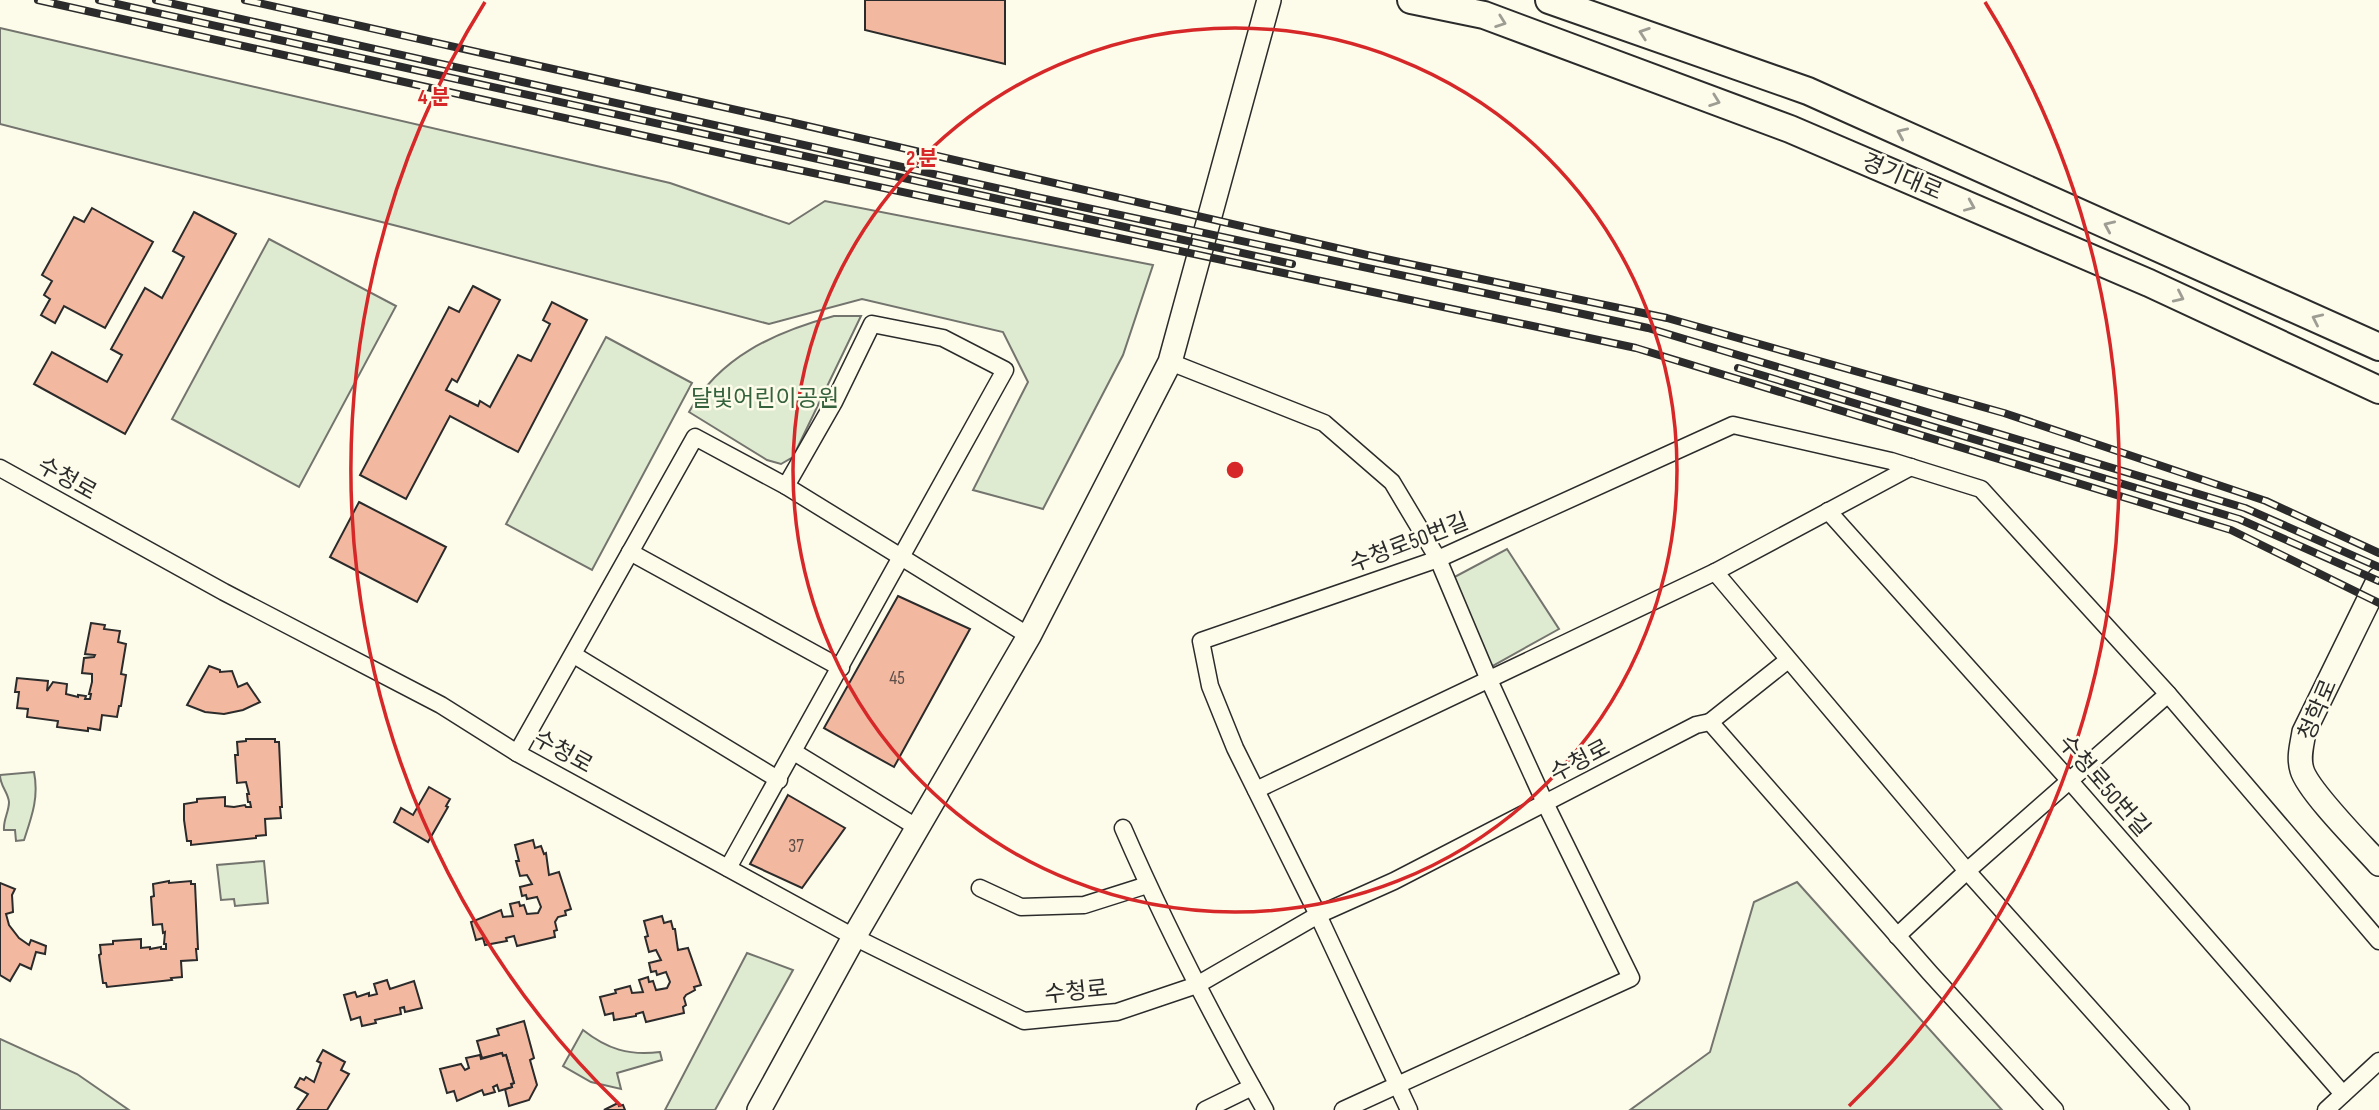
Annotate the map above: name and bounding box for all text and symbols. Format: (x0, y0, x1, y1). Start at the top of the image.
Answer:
one-way arrow (1495, 13, 1507, 27)
one-way arrow (1638, 27, 1651, 41)
text: 4 분 (418, 85, 450, 110)
one-way arrow (1708, 92, 1720, 106)
one-way arrow (1897, 127, 1909, 141)
text: 2 분 (906, 146, 938, 171)
street label: 경기대로 (1858, 148, 1946, 206)
one-way arrow (1963, 198, 1976, 212)
one-way arrow (2104, 220, 2117, 234)
one-way arrow (2172, 289, 2184, 303)
one-way arrow (2312, 313, 2324, 327)
park label: 달빛어린이공원 (691, 385, 839, 413)
street label: 수청로 (32, 451, 102, 507)
centre of rings (1223, 458, 1247, 482)
street label: 수청로50번길 (1346, 507, 1472, 579)
house number: 45 (889, 667, 905, 690)
street label: 청학로 (2293, 675, 2343, 745)
street label: 수청로 (528, 724, 598, 780)
street label: 수청로50번길 (2052, 730, 2156, 842)
street label: 수청로 (1545, 734, 1615, 788)
house number: 37 (788, 835, 804, 858)
street label: 수청로 (1043, 975, 1109, 1009)

